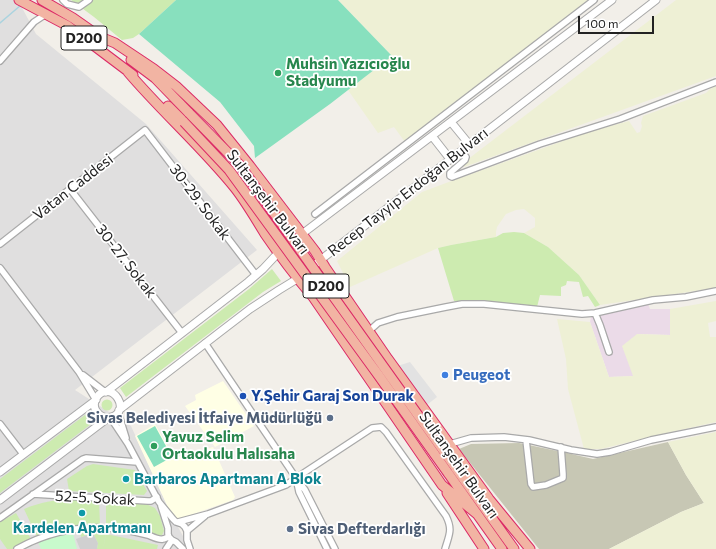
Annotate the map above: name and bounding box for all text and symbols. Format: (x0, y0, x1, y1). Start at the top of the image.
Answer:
scale bar (580, 8, 656, 34)
text: 100 m (585, 16, 619, 30)
road number: D200 (61, 26, 107, 50)
place label: Muhsin Yazıcıoğlu Stadyumu (286, 55, 410, 90)
marker: Muhsin Yazıcıoğlu Stadyumu (273, 68, 283, 78)
street label: Recep Tayyip Erdoğan Bulvarı (324, 124, 492, 260)
street label: Sultanşehir Bulvarı (223, 146, 313, 258)
street label: Vatan Caddesi (29, 150, 117, 224)
street label: 30-29. Sokak (166, 161, 234, 243)
street label: 30-27. Sokak (92, 221, 160, 301)
road number: D200 (303, 274, 349, 298)
place label: Peugeot (453, 366, 510, 384)
marker: Peugeot (440, 370, 450, 380)
place label: Y.Şehir Garaj Son Durak (251, 387, 414, 405)
marker: Y.Şehir Garaj Son Durak (238, 391, 248, 401)
street label: Sultanşehir Bulvarı (415, 408, 503, 522)
place label: Sivas Belediyesi İtfaiye Müdürlüğü (87, 409, 322, 427)
marker: Sivas Belediyesi İtfaiye Müdürlüğü (325, 413, 335, 423)
place label: Yavuz Selim Ortaokulu Halısaha (162, 428, 295, 463)
marker: Yavuz Selim Ortaokulu Halısaha (149, 441, 159, 451)
place label: Barbaros Apartmanı A Blok (134, 470, 321, 488)
marker: Barbaros Apartmanı A Blok (121, 474, 131, 484)
street label: 52-5. Sokak (55, 487, 135, 509)
marker: Kardelen Apartmanı (77, 508, 87, 518)
place label: Kardelen Apartmanı (13, 519, 151, 537)
place label: Sivas Defterdarlığı (298, 520, 426, 538)
marker: Sivas Defterdarlığı (285, 524, 295, 534)

